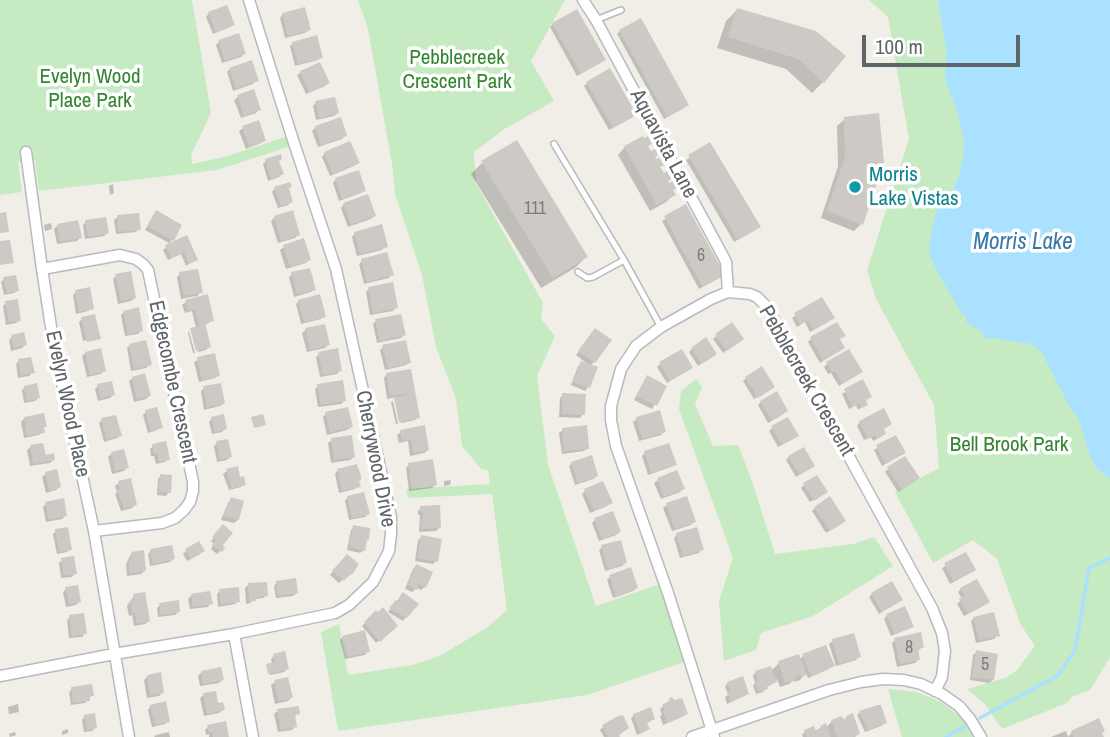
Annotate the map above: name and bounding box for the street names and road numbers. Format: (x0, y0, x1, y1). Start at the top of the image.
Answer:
street label: Aquavista Lane (624, 85, 702, 203)
street label: Edgecombe Crescent (142, 298, 202, 466)
street label: Pebblecreek Crescent (753, 301, 859, 461)
street label: Evelyn Wood Place (39, 329, 95, 479)
street label: Cherrywood Drive (349, 388, 401, 530)

